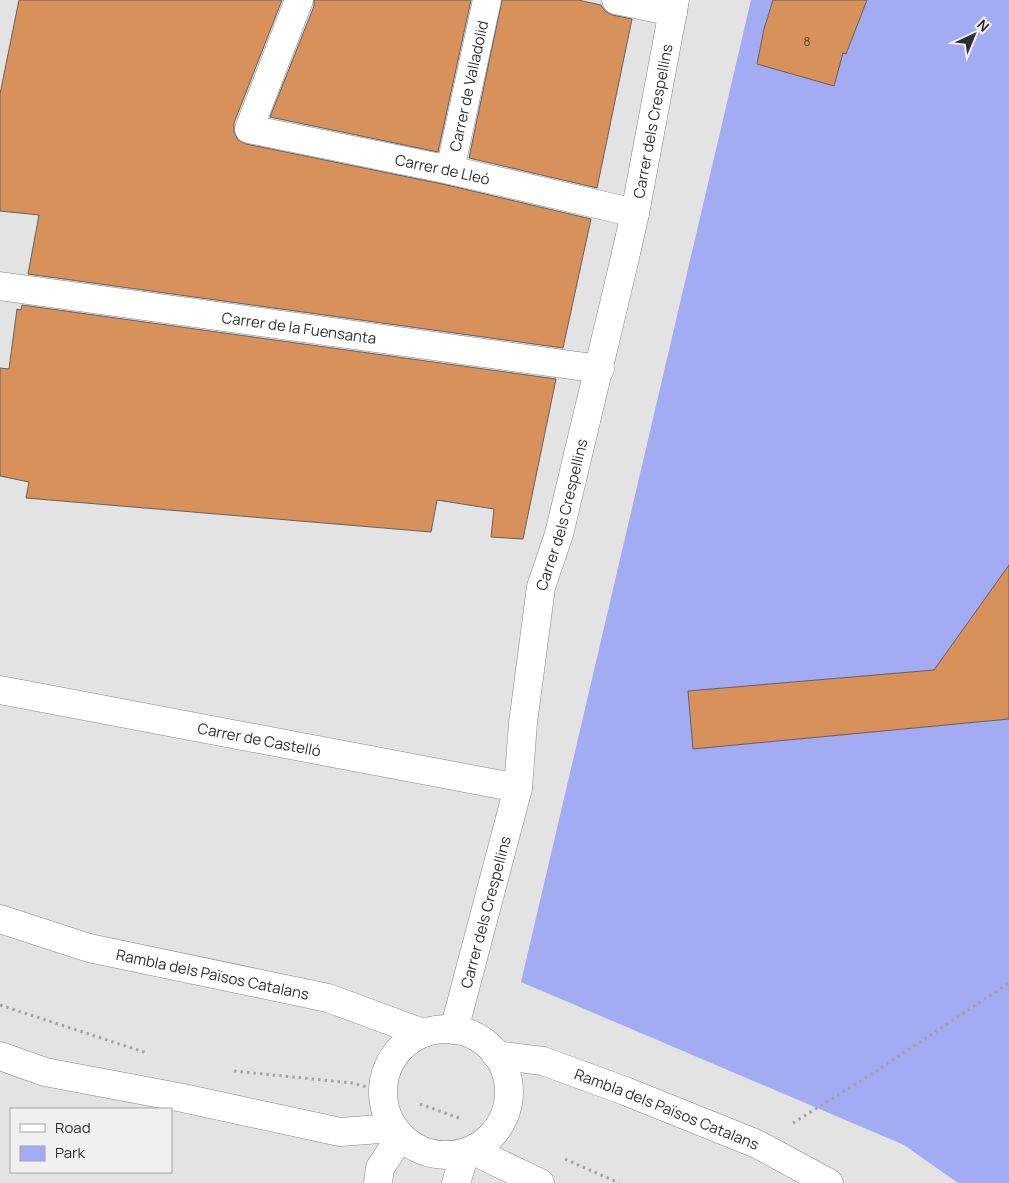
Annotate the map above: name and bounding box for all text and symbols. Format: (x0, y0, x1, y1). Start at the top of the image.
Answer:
north arrow (949, 10, 999, 60)
text: N (973, 15, 994, 36)
street label: Carrer de Valladolid (444, 19, 493, 153)
house number: 8 (804, 33, 811, 50)
street label: Carrer dels Crespellins (627, 42, 677, 200)
street label: Carrer de Lleó (393, 149, 492, 189)
street label: Carrer de la Fuensanta (220, 306, 378, 348)
street label: Carrer dels Crespellins (530, 436, 592, 593)
street label: Carrer de Castelló (196, 717, 323, 761)
street label: Carrer dels Crespellins (455, 834, 515, 990)
street label: Rambla dels Països Catalans (114, 943, 311, 1004)
street label: Rambla dels Països Catalans (572, 1063, 762, 1154)
legend (10, 1108, 172, 1173)
text: Road (55, 1117, 91, 1138)
text: Park (55, 1142, 85, 1163)

